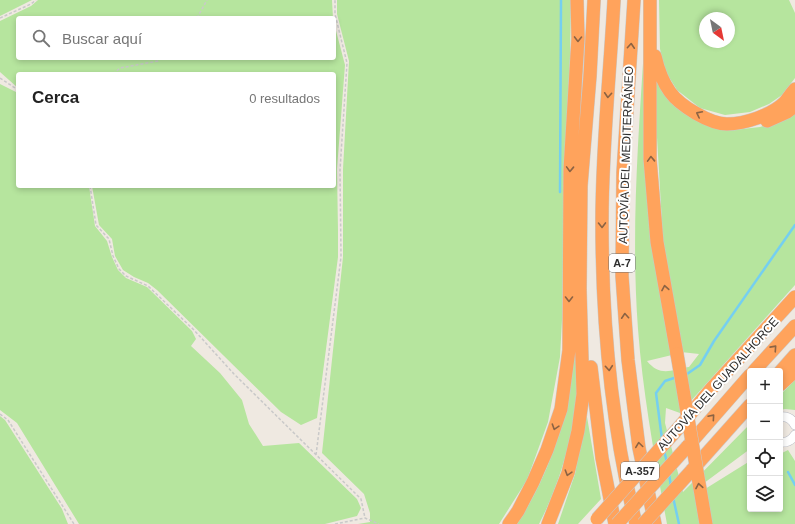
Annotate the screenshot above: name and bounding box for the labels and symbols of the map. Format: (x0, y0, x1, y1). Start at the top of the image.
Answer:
north arrow (699, 12, 735, 48)
one-way arrow (573, 36, 582, 42)
one-way arrow (627, 43, 636, 49)
street label: AUTOVÍA DEL MEDITERRÁNEO (615, 66, 636, 244)
one-way arrow (603, 92, 612, 98)
one-way arrow (696, 111, 704, 119)
one-way arrow (646, 156, 655, 162)
one-way arrow (566, 166, 574, 172)
one-way arrow (598, 222, 606, 228)
road number: A-7 (609, 254, 635, 272)
one-way arrow (661, 285, 670, 291)
one-way arrow (565, 296, 573, 302)
one-way arrow (620, 313, 629, 319)
street label: AUTOVÍA DEL GUADALHORCE (654, 314, 781, 453)
one-way arrow (770, 346, 777, 353)
one-way arrow (605, 365, 614, 371)
one-way arrow (708, 415, 715, 422)
one-way arrow (551, 424, 560, 431)
one-way arrow (635, 442, 644, 448)
road number: A-357 (621, 462, 659, 480)
one-way arrow (564, 469, 573, 476)
one-way arrow (695, 482, 704, 489)

